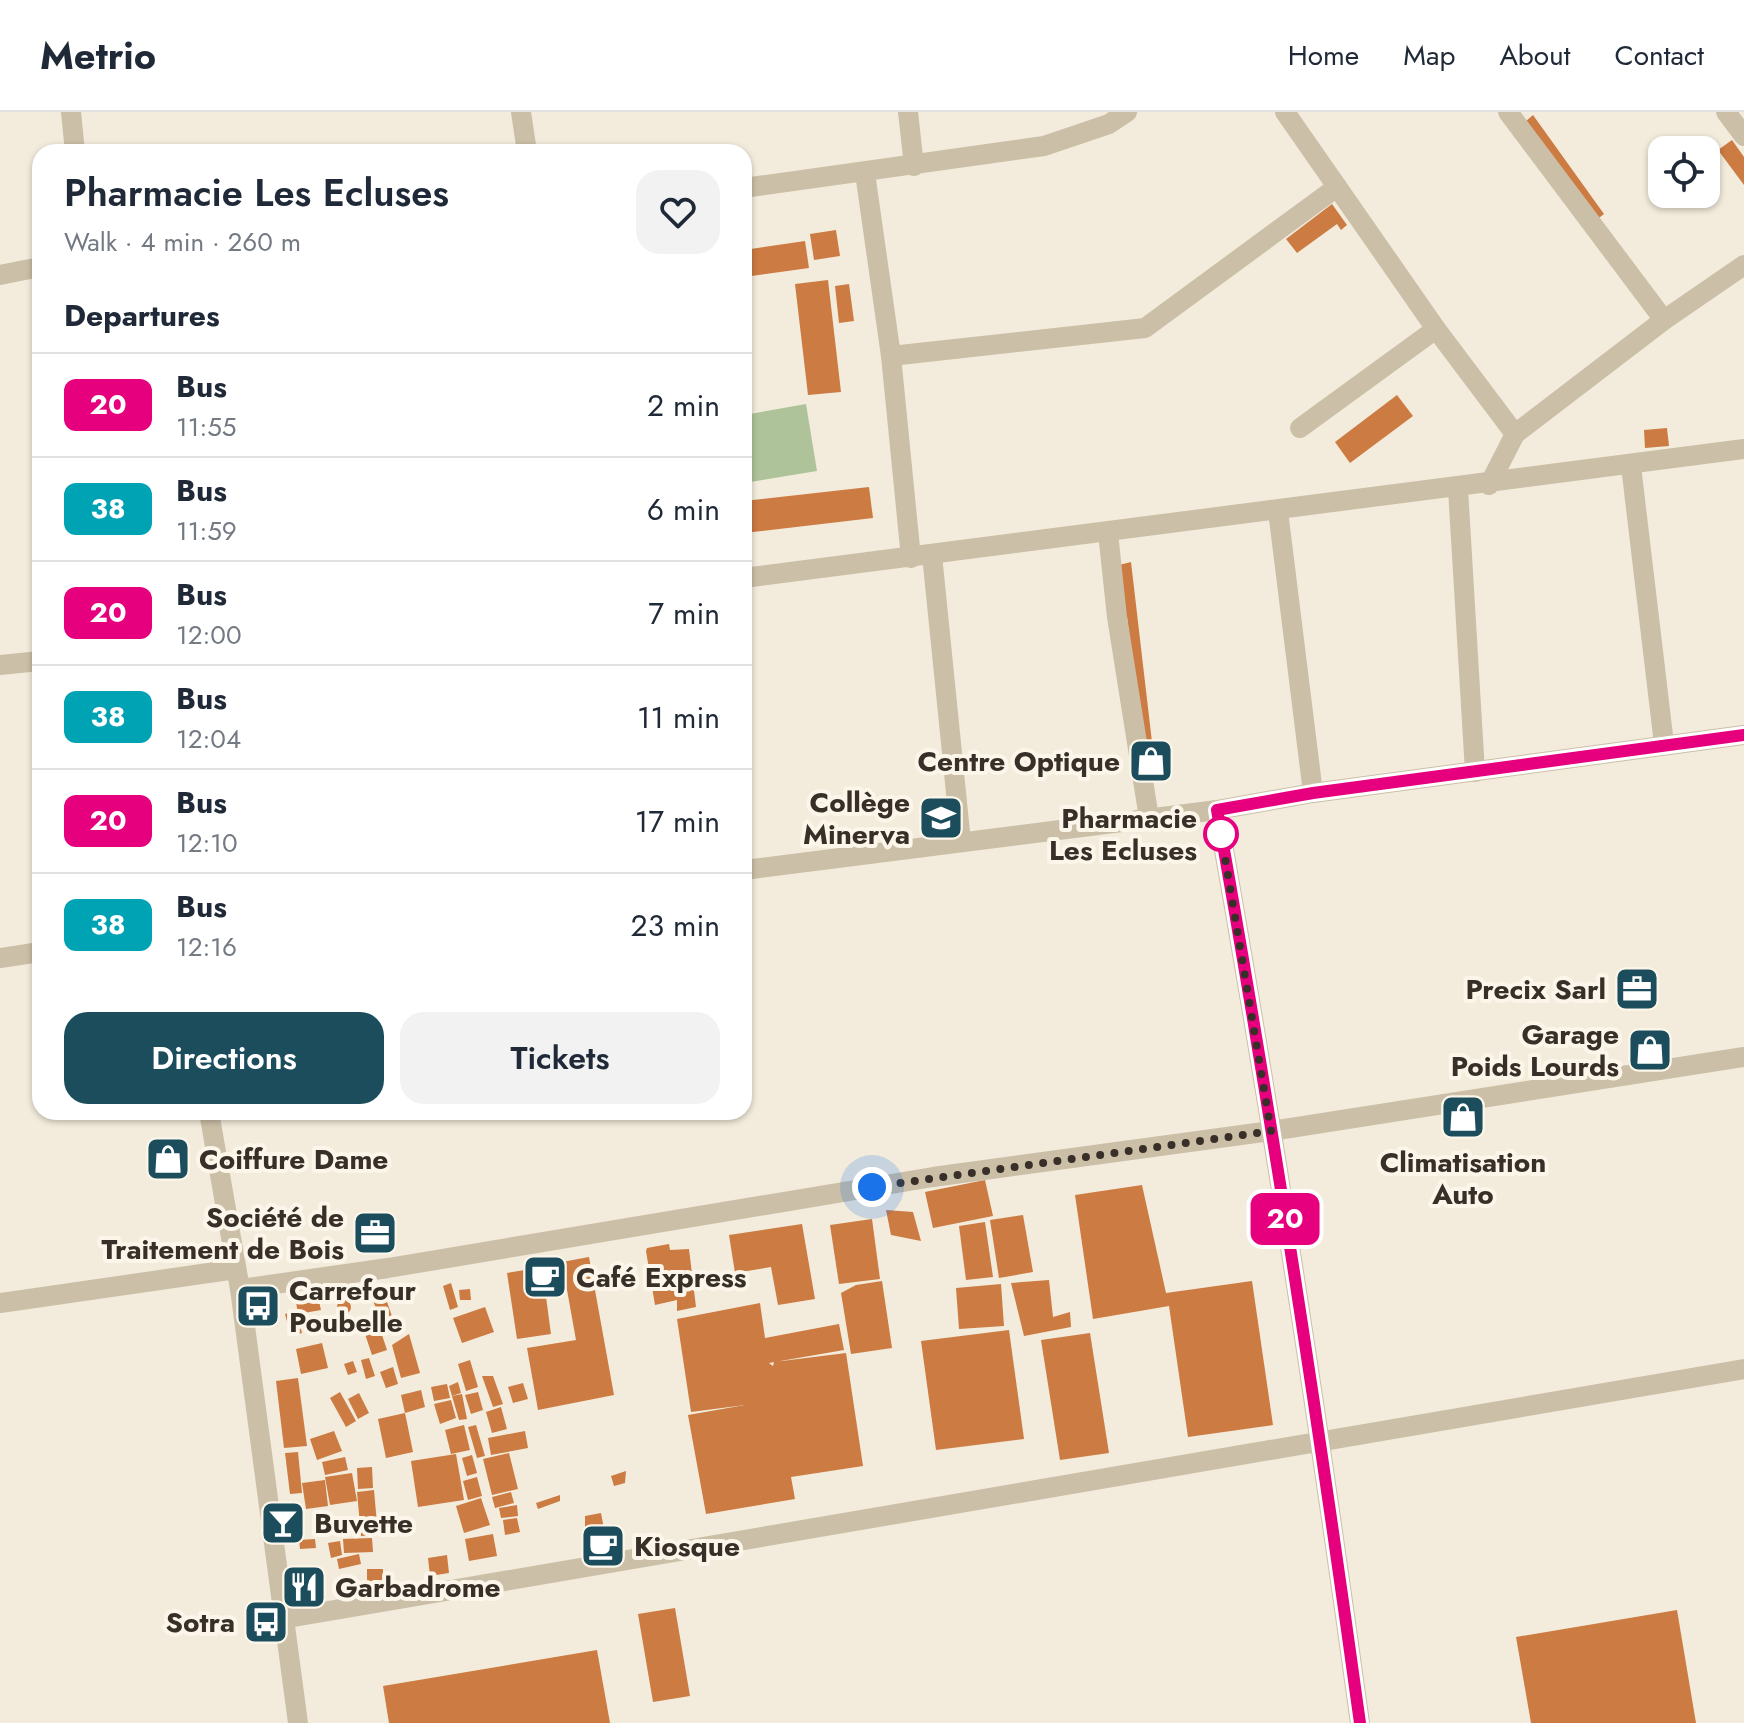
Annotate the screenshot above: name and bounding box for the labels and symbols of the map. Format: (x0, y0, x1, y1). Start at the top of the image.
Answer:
shop icon: Centre Optique (1127, 737, 1175, 785)
place label: Centre Optique (917, 741, 1120, 782)
place label: Collège Minerva (803, 782, 910, 855)
school or university icon: Collège Minerva (917, 794, 965, 842)
place label: Pharmacie Les Ecluses (1049, 798, 1197, 871)
marker: Pharmacie Les Ecluses (1204, 817, 1238, 851)
office icon: Precix Sarl (1613, 965, 1661, 1013)
place label: Precix Sarl (1465, 969, 1606, 1010)
place label: Garage Poids Lourds (1451, 1014, 1619, 1087)
shop icon: Garage Poids Lourds (1626, 1026, 1674, 1074)
shop icon: Climatisation Auto (1439, 1093, 1487, 1141)
shop icon: Coiffure Dame (144, 1135, 192, 1183)
place label: Coiffure Dame (199, 1139, 388, 1180)
place label: Climatisation Auto (1380, 1142, 1546, 1215)
your location (852, 1167, 892, 1207)
line badge: 20 (1249, 1193, 1321, 1245)
place label: Société de Traitement de Bois (102, 1197, 344, 1270)
office icon: Société de Traitement de Bois (351, 1209, 399, 1257)
cafe icon: Café Express (521, 1253, 569, 1301)
place label: Café Express (576, 1257, 747, 1298)
place label: Carrefour Poubelle (289, 1270, 417, 1343)
bus stop icon: Carrefour Poubelle (234, 1282, 282, 1330)
bar icon: Buvette (259, 1499, 307, 1547)
place label: Buvette (314, 1503, 413, 1544)
cafe icon: Kiosque (579, 1522, 627, 1570)
place label: Kiosque (634, 1526, 740, 1567)
restaurant icon: Garbadrome (280, 1563, 328, 1611)
place label: Garbadrome (335, 1567, 501, 1608)
bus stop icon: Sotra (242, 1598, 290, 1646)
place label: Sotra (165, 1602, 235, 1643)

